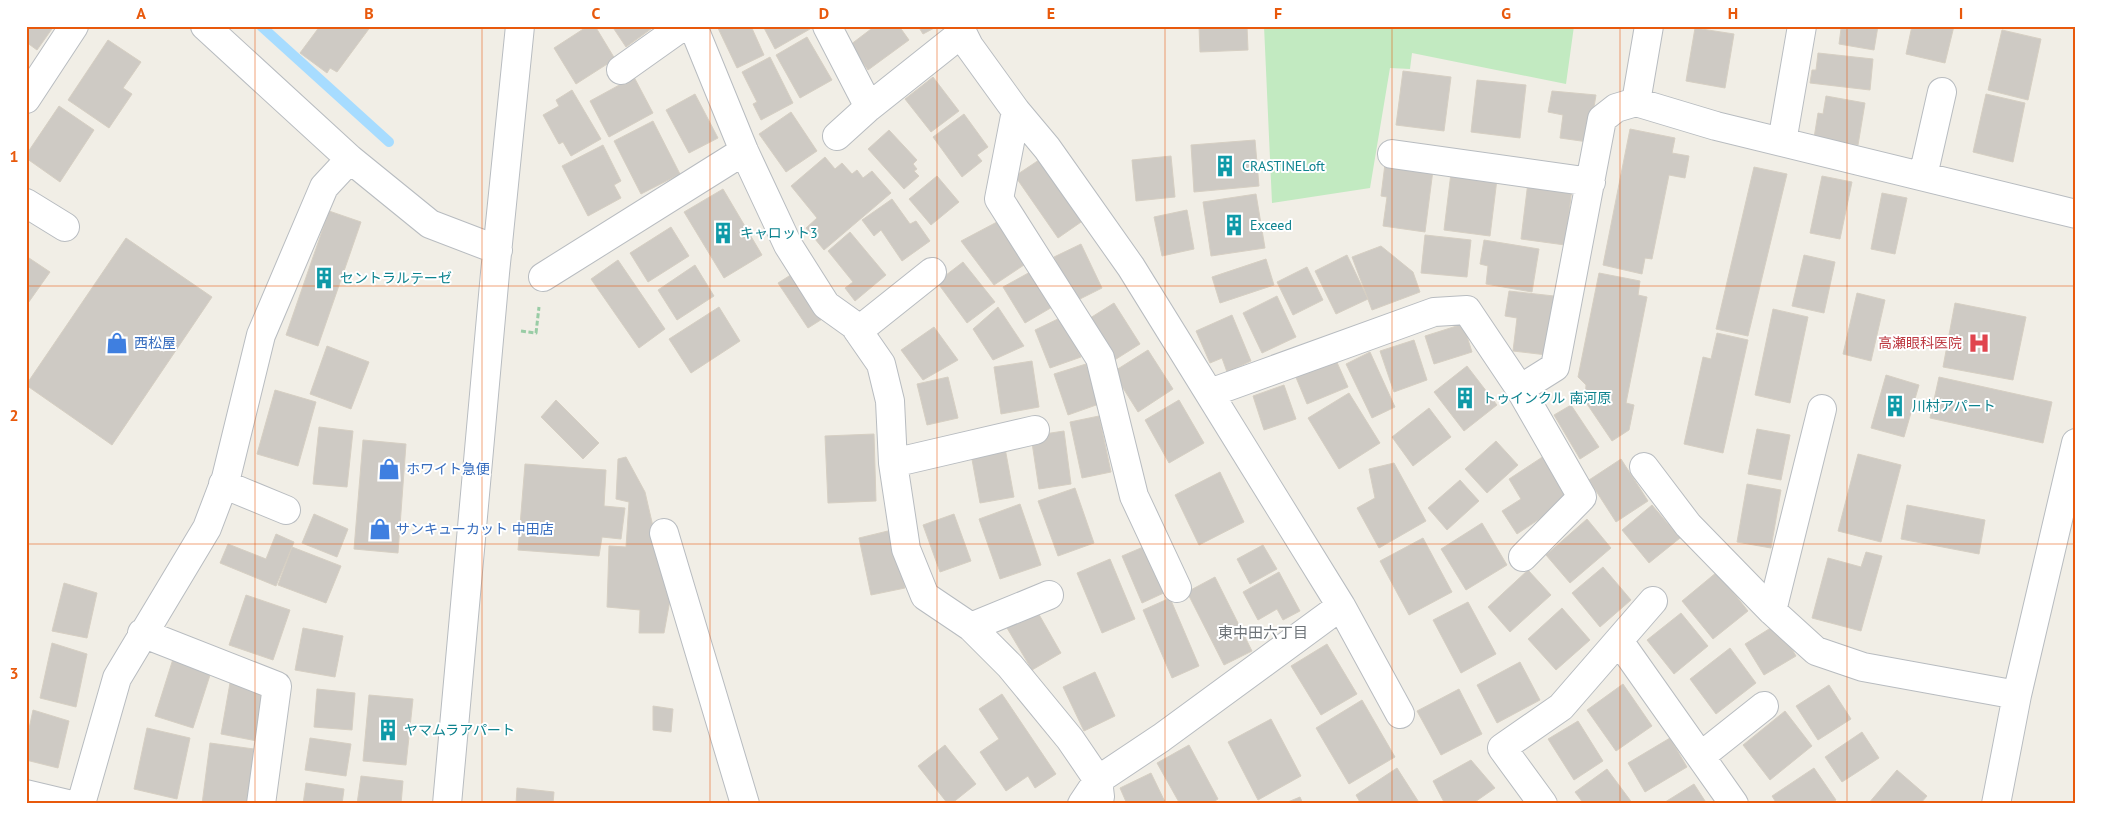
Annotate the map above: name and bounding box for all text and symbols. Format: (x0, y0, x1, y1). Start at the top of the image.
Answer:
text: A (136, 3, 146, 23)
text: B (364, 3, 374, 23)
text: C (592, 3, 601, 23)
text: D (819, 3, 829, 23)
text: E (1047, 3, 1055, 23)
text: F (1274, 3, 1282, 23)
text: G (1501, 3, 1511, 23)
text: H (1728, 3, 1738, 23)
text: I (1959, 3, 1963, 23)
text: 1 (9, 146, 19, 166)
building icon: CRASTINELoft (1212, 153, 1238, 179)
place label: CRASTINELoft (1242, 157, 1325, 175)
building icon: Exceed (1221, 212, 1247, 238)
place label: Exceed (1250, 216, 1292, 234)
building icon: キャロット3 (710, 220, 736, 246)
place label: キャロット3 (740, 224, 818, 242)
building icon: セントラルテーゼ (311, 265, 337, 291)
place label: セントラルテーゼ (340, 269, 452, 287)
shop icon: 西松屋 (104, 330, 130, 356)
hospital icon: 高瀬眼科医院 (1966, 330, 1992, 356)
place label: 西松屋 (134, 334, 176, 352)
place label: 高瀬眼科医院 (1878, 334, 1962, 352)
building icon: トゥインクル 南河原 (1452, 385, 1478, 411)
place label: トゥインクル 南河原 (1482, 389, 1611, 407)
building icon: 川村アパート (1882, 393, 1908, 419)
place label: 川村アパート (1912, 397, 1996, 415)
text: 2 (9, 405, 19, 425)
shop icon: ホワイト急便 (376, 456, 402, 482)
place label: ホワイト急便 (406, 460, 490, 478)
shop icon: サンキューカット 中田店 (367, 516, 393, 542)
place label: サンキューカット 中田店 (396, 520, 554, 538)
district label: 東中田六丁目 (1218, 623, 1308, 642)
text: 3 (9, 663, 19, 683)
building icon: ヤマムラアパート (375, 717, 401, 743)
place label: ヤマムラアパート (404, 721, 515, 739)

